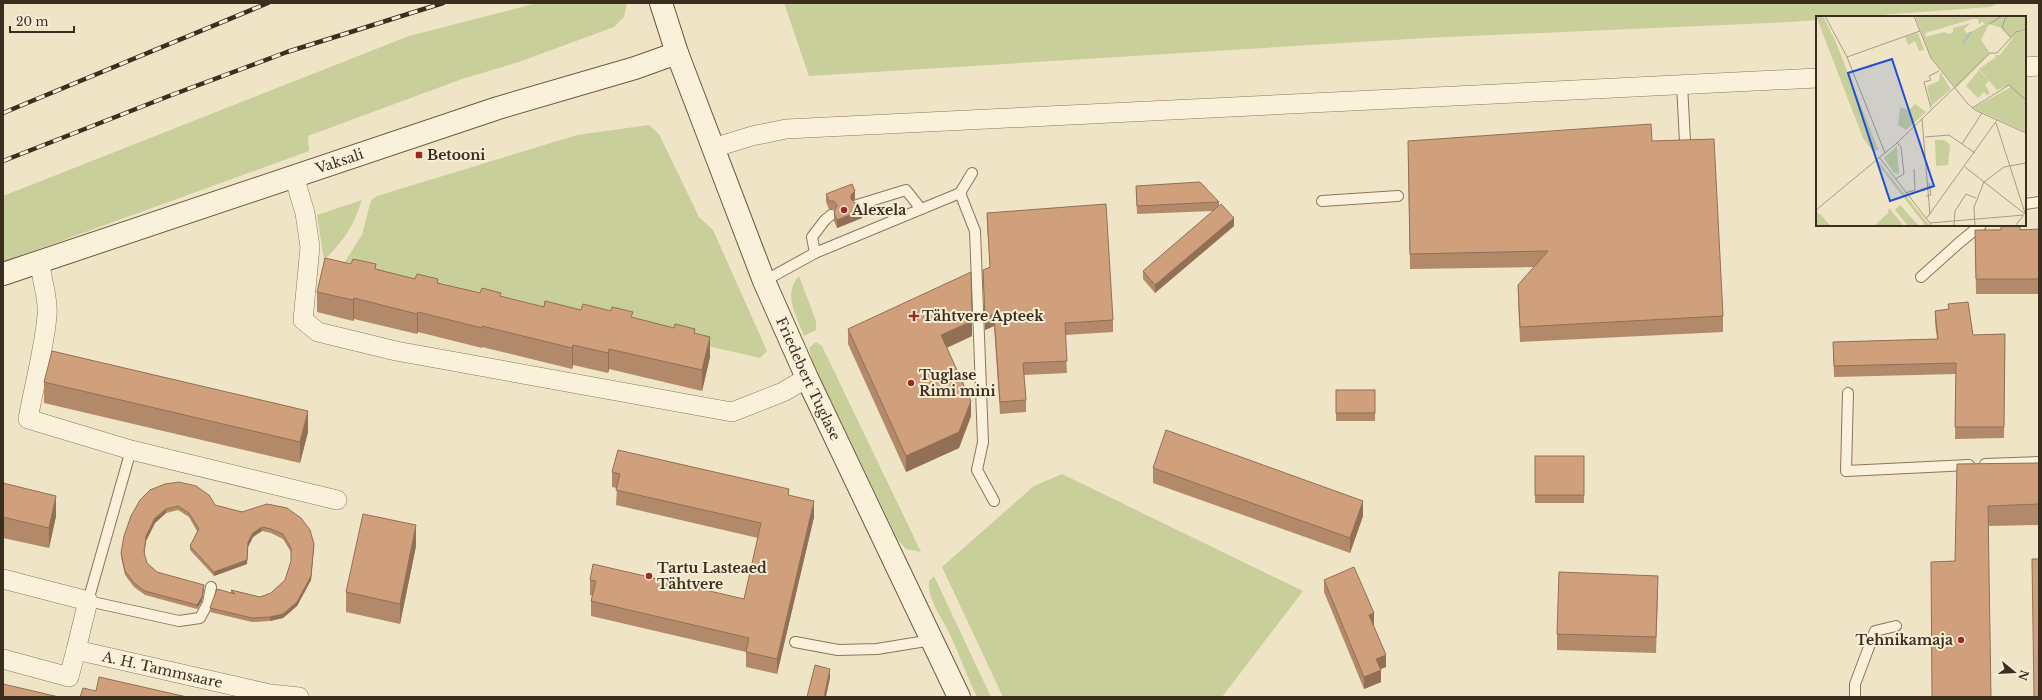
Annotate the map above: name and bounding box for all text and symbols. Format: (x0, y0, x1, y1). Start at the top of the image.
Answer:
scale bar (10, 8, 74, 34)
text: 20 m (16, 14, 48, 29)
inset map (1816, 16, 2026, 226)
street label: Vaksali (312, 145, 366, 178)
place label: Betooni (427, 146, 485, 164)
marker: Betooni (414, 150, 424, 160)
place label: Alexela (851, 201, 906, 219)
marker: Alexela (839, 205, 849, 215)
place label: Tähtvere Apteek (922, 307, 1044, 325)
marker: Tähtvere Apteek (909, 311, 919, 321)
street label: Friedebert Tuglase (772, 314, 845, 444)
place label: Tuglase Rimi mini (919, 366, 996, 400)
marker: Tuglase Rimi mini (906, 378, 916, 388)
place label: Tartu Lasteaed Tähtvere (657, 559, 767, 593)
marker: Tartu Lasteaed Tähtvere (644, 571, 654, 581)
place label: Tehnikamaja (1856, 631, 1953, 649)
marker: Tehnikamaja (1956, 635, 1966, 645)
street label: A. H. Tammsaare (100, 647, 224, 692)
north arrow (1994, 652, 2034, 692)
text: N (2015, 668, 2032, 683)

